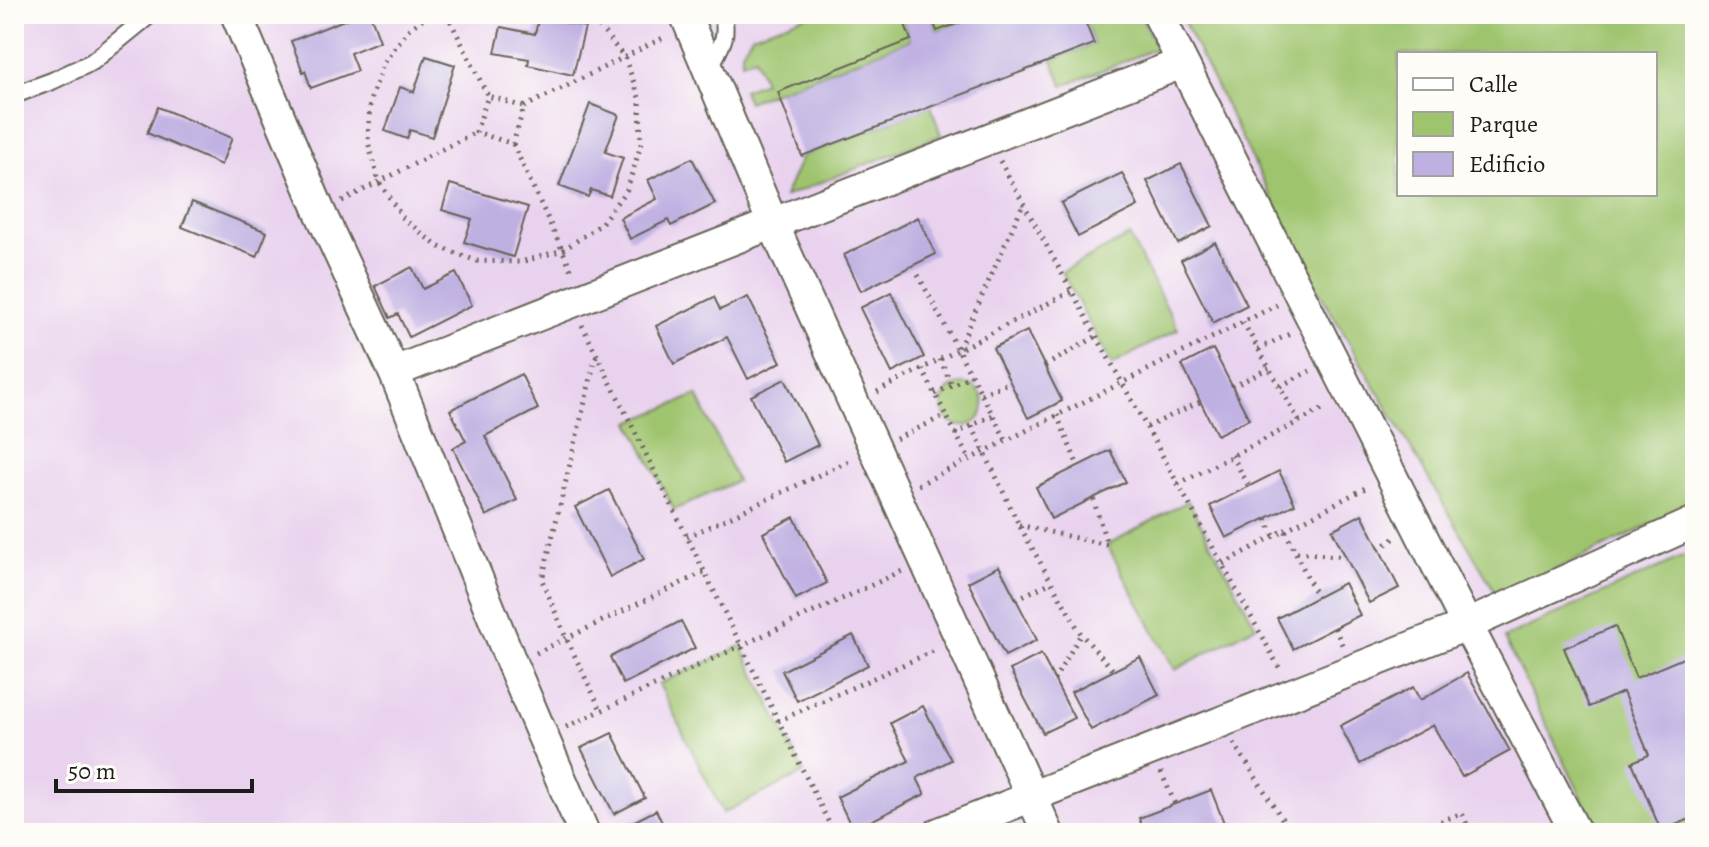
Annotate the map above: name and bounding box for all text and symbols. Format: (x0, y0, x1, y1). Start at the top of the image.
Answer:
legend (1397, 52, 1657, 196)
text: Calle (1469, 68, 1518, 100)
text: Parque (1469, 108, 1538, 140)
text: Edificio (1469, 148, 1545, 180)
scale bar (56, 743, 252, 793)
text: 50 m (68, 755, 116, 787)

